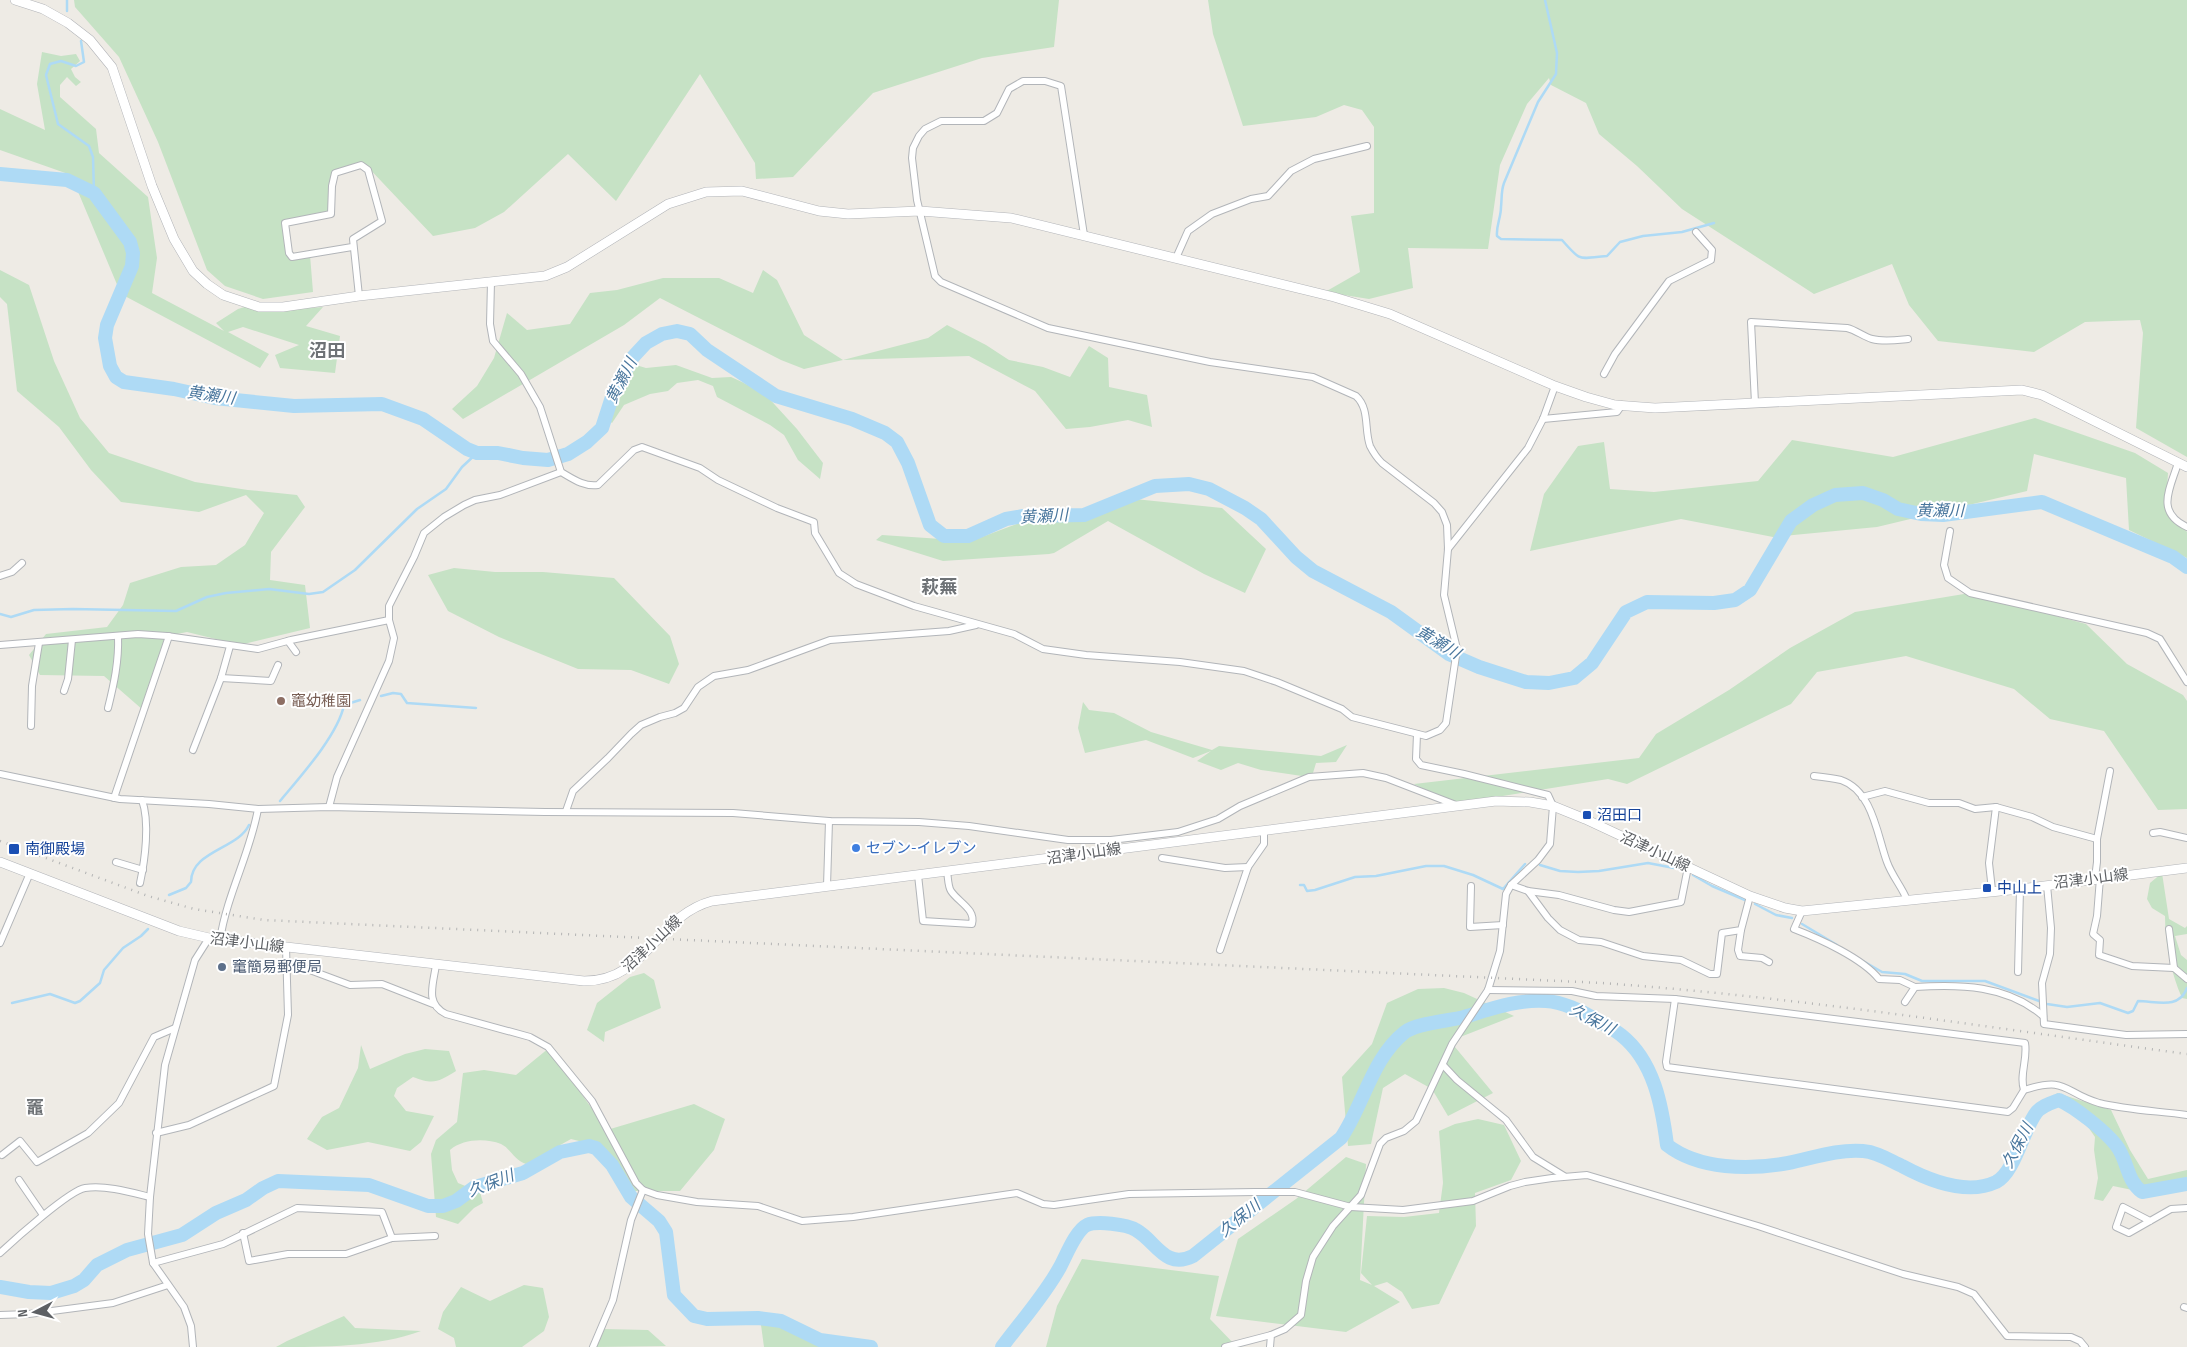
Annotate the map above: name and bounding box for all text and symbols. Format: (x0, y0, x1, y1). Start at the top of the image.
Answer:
district label: 沼田 (309, 341, 345, 362)
water label: 黄瀬川 (603, 354, 642, 407)
water label: 黄瀬川 (186, 383, 238, 409)
water label: 黄瀬川 (1916, 502, 1966, 521)
water label: 黄瀬川 (1020, 506, 1070, 528)
district label: 萩蕪 (921, 577, 957, 598)
water label: 黄瀬川 (1413, 622, 1465, 665)
place label: 竈幼稚園 (291, 692, 351, 711)
marker: 竈幼稚園 (275, 695, 287, 707)
place label: 沼田口 (1597, 806, 1642, 825)
marker: 沼田口 (1581, 809, 1593, 821)
street label: 沼津小山線 (1617, 828, 1693, 876)
place label: セブン-イレブン (866, 839, 977, 858)
street label: 沼津小山線 (1046, 839, 1122, 869)
place label: 南御殿場 (25, 840, 85, 859)
marker: 南御殿場 (7, 842, 21, 856)
marker: セブン-イレブン (850, 842, 862, 854)
street label: 沼津小山線 (2053, 865, 2129, 893)
place label: 中山上 (1997, 879, 2042, 898)
marker: 中山上 (1981, 882, 1993, 894)
street label: 沼津小山線 (618, 911, 686, 977)
street label: 沼津小山線 (209, 929, 285, 957)
place label: 竃簡易郵便局 (232, 958, 322, 977)
marker: 竃簡易郵便局 (216, 961, 228, 973)
water label: 久保川 (1566, 1001, 1619, 1040)
district label: 竈 (26, 1098, 44, 1119)
water label: 久保川 (1998, 1119, 2039, 1172)
water label: 久保川 (465, 1166, 519, 1201)
water label: 久保川 (1215, 1195, 1266, 1241)
north arrow (10, 1287, 60, 1337)
text: N (14, 1309, 31, 1318)

